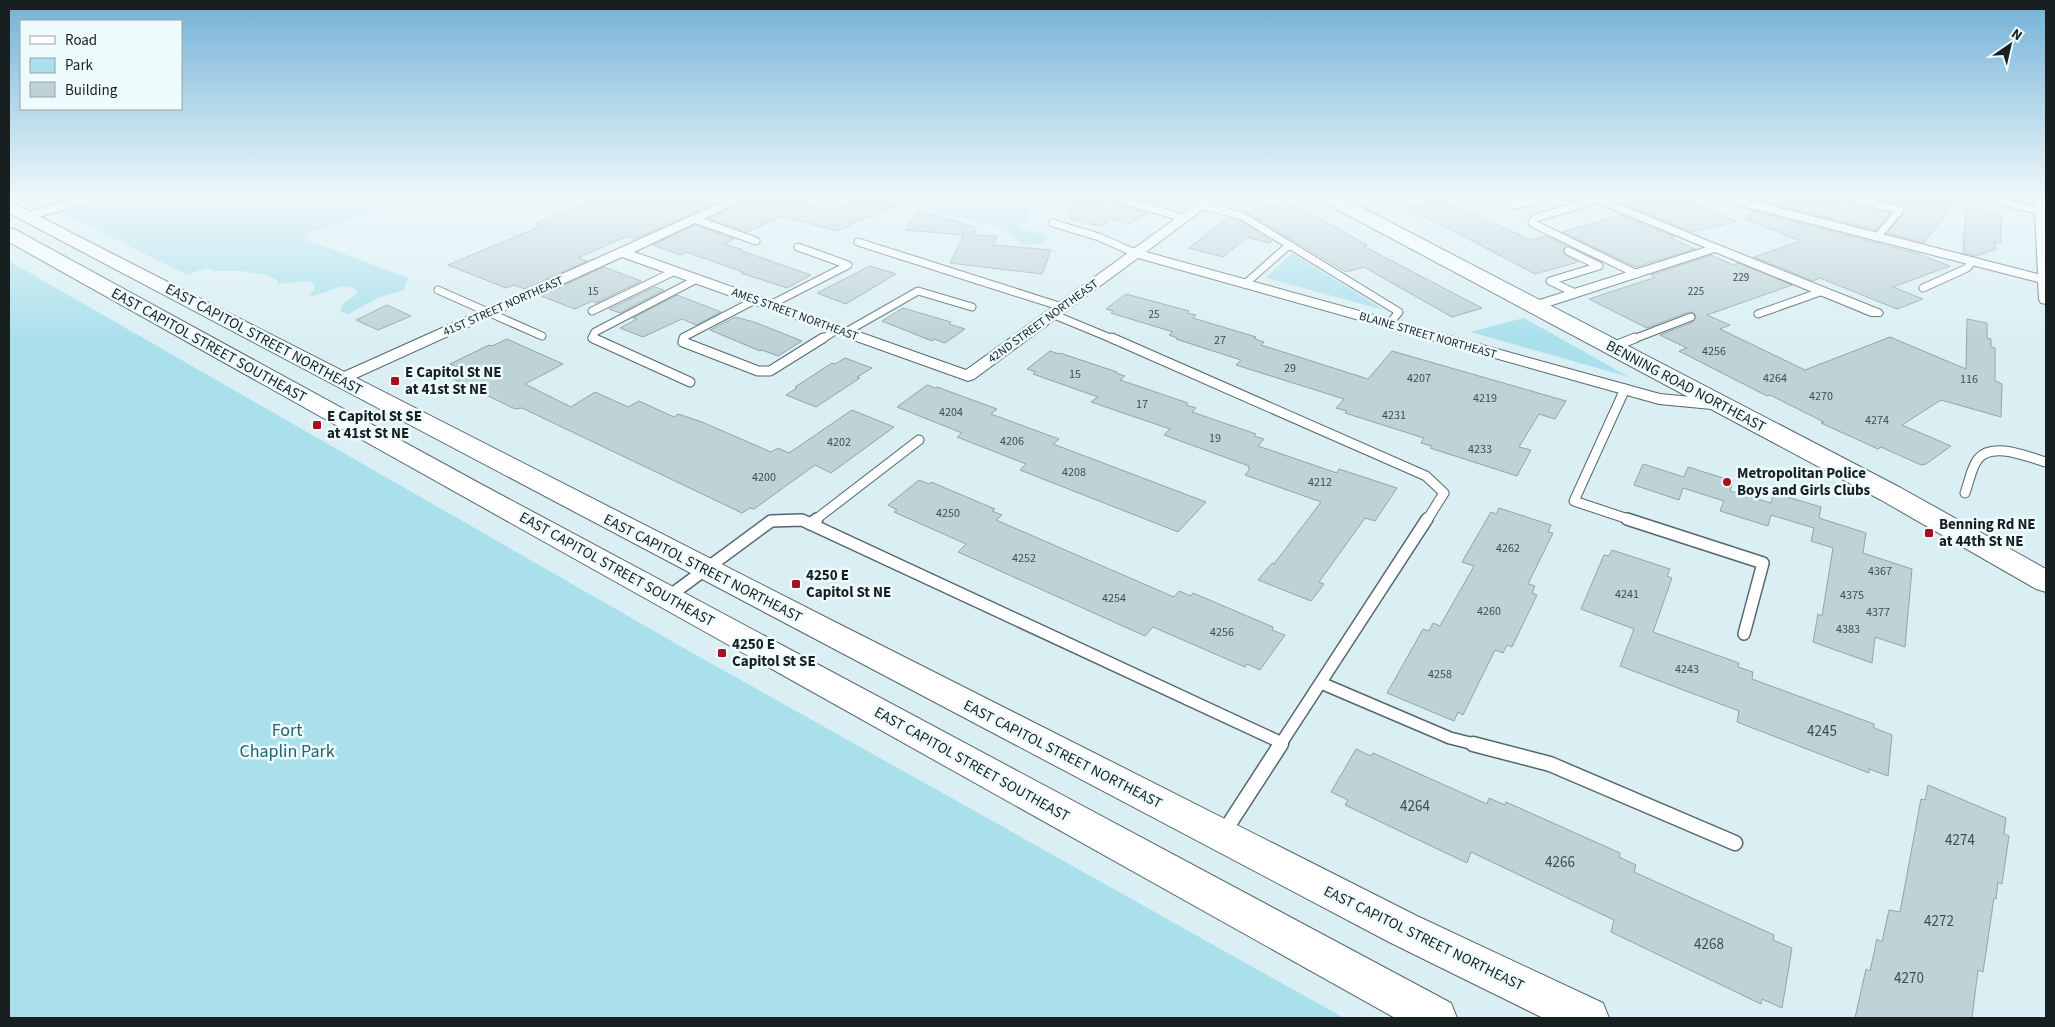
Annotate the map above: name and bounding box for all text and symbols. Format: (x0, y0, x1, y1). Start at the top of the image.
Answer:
legend (20, 20, 182, 110)
north arrow (1985, 20, 2035, 70)
text: N (2007, 24, 2026, 46)
text: Road (65, 30, 97, 51)
text: Park (65, 55, 94, 76)
text: Building (65, 80, 118, 101)
house number: 229 (1733, 270, 1749, 285)
street label: 41ST STREET NORTHEAST (440, 272, 567, 341)
street label: 42ND STREET NORTHEAST (985, 275, 1102, 367)
street label: EAST CAPITOL STREET NORTHEAST (161, 278, 366, 401)
street label: EAST CAPITOL STREET SOUTHEAST (107, 283, 310, 408)
house number: 15 (588, 284, 598, 299)
street label: AMES STREET NORTHEAST (729, 284, 861, 345)
house number: 225 (1688, 284, 1704, 299)
house number: 25 (1149, 307, 1159, 322)
street label: BLAINE STREET NORTHEAST (1357, 308, 1499, 363)
house number: 27 (1214, 332, 1226, 349)
street label: BENNING ROAD NORTHEAST (1602, 335, 1769, 438)
house number: 4256 (1702, 343, 1726, 360)
house number: 29 (1284, 360, 1296, 377)
place label: E Capitol St NE at 41st St NE (405, 362, 502, 400)
house number: 15 (1069, 366, 1081, 383)
house number: 4207 (1407, 370, 1431, 387)
house number: 4264 (1763, 370, 1787, 387)
house number: 116 (1960, 371, 1978, 388)
marker: E Capitol St NE at 41st St NE (389, 375, 401, 387)
house number: 4270 (1809, 388, 1833, 405)
house number: 4219 (1473, 390, 1497, 407)
house number: 17 (1136, 396, 1148, 413)
house number: 4204 (939, 404, 963, 421)
place label: E Capitol St SE at 41st St NE (327, 406, 422, 444)
house number: 4231 (1382, 407, 1406, 424)
house number: 4274 (1865, 412, 1889, 429)
marker: E Capitol St SE at 41st St NE (311, 419, 323, 431)
house number: 19 (1209, 430, 1221, 447)
house number: 4206 (1000, 433, 1024, 450)
house number: 4202 (827, 434, 851, 451)
house number: 4233 (1468, 441, 1492, 458)
place label: Metropolitan Police Boys and Girls Clubs (1737, 463, 1870, 501)
house number: 4208 (1062, 464, 1086, 481)
house number: 4200 (752, 469, 776, 486)
house number: 4212 (1308, 474, 1332, 491)
marker: Metropolitan Police Boys and Girls Clubs (1721, 476, 1733, 488)
house number: 4250 (936, 505, 960, 522)
street label: EAST CAPITOL STREET SOUTHEAST (515, 507, 718, 632)
street label: EAST CAPITOL STREET NORTHEAST (600, 509, 806, 628)
place label: Benning Rd NE at 44th St NE (1939, 514, 2036, 552)
marker: Benning Rd NE at 44th St NE (1923, 527, 1935, 539)
house number: 4262 (1496, 540, 1520, 557)
house number: 4252 (1012, 550, 1036, 567)
house number: 4367 (1868, 563, 1892, 580)
place label: 4250 E Capitol St NE (806, 565, 891, 603)
marker: 4250 E Capitol St NE (790, 578, 802, 590)
house number: 4241 (1615, 586, 1639, 603)
house number: 4375 (1840, 587, 1864, 604)
house number: 4254 (1102, 590, 1126, 607)
house number: 4260 (1477, 603, 1501, 620)
house number: 4377 (1866, 604, 1890, 621)
house number: 4383 (1836, 621, 1860, 638)
house number: 4256 (1210, 624, 1234, 641)
place label: 4250 E Capitol St SE (732, 634, 816, 672)
marker: 4250 E Capitol St SE (716, 647, 728, 659)
house number: 4243 (1675, 661, 1699, 678)
house number: 4258 (1428, 666, 1452, 683)
street label: EAST CAPITOL STREET NORTHEAST (960, 695, 1166, 814)
street label: EAST CAPITOL STREET SOUTHEAST (870, 702, 1073, 827)
park label: Fort Chaplin Park (239, 718, 335, 764)
house number: 4245 (1807, 721, 1837, 742)
house number: 4264 (1400, 796, 1430, 817)
house number: 4274 (1945, 830, 1975, 851)
house number: 4266 (1545, 852, 1575, 873)
street label: EAST CAPITOL STREET NORTHEAST (1320, 881, 1528, 996)
house number: 4272 (1924, 911, 1954, 932)
house number: 4268 (1694, 934, 1724, 955)
house number: 4270 (1894, 968, 1924, 989)

